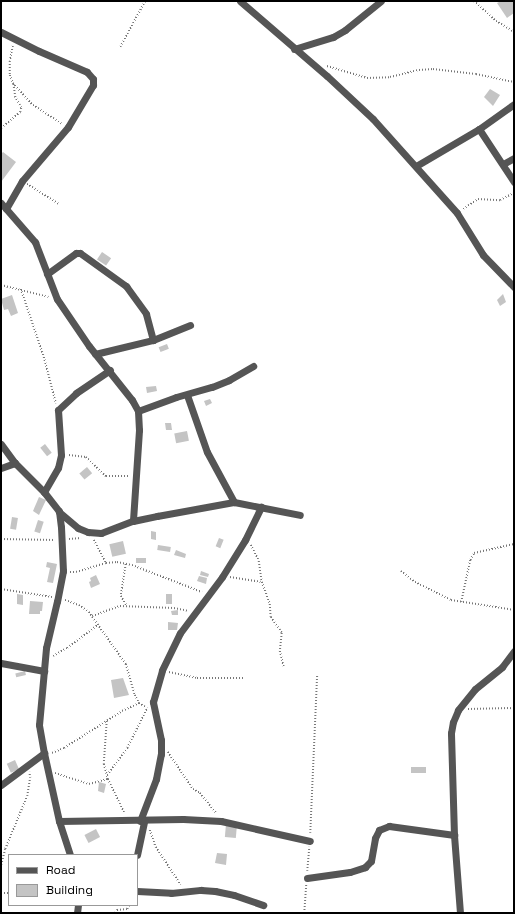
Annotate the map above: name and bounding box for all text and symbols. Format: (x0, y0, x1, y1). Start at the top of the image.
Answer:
legend (8, 854, 138, 906)
text: Road (46, 862, 75, 878)
text: Building (46, 882, 93, 898)

